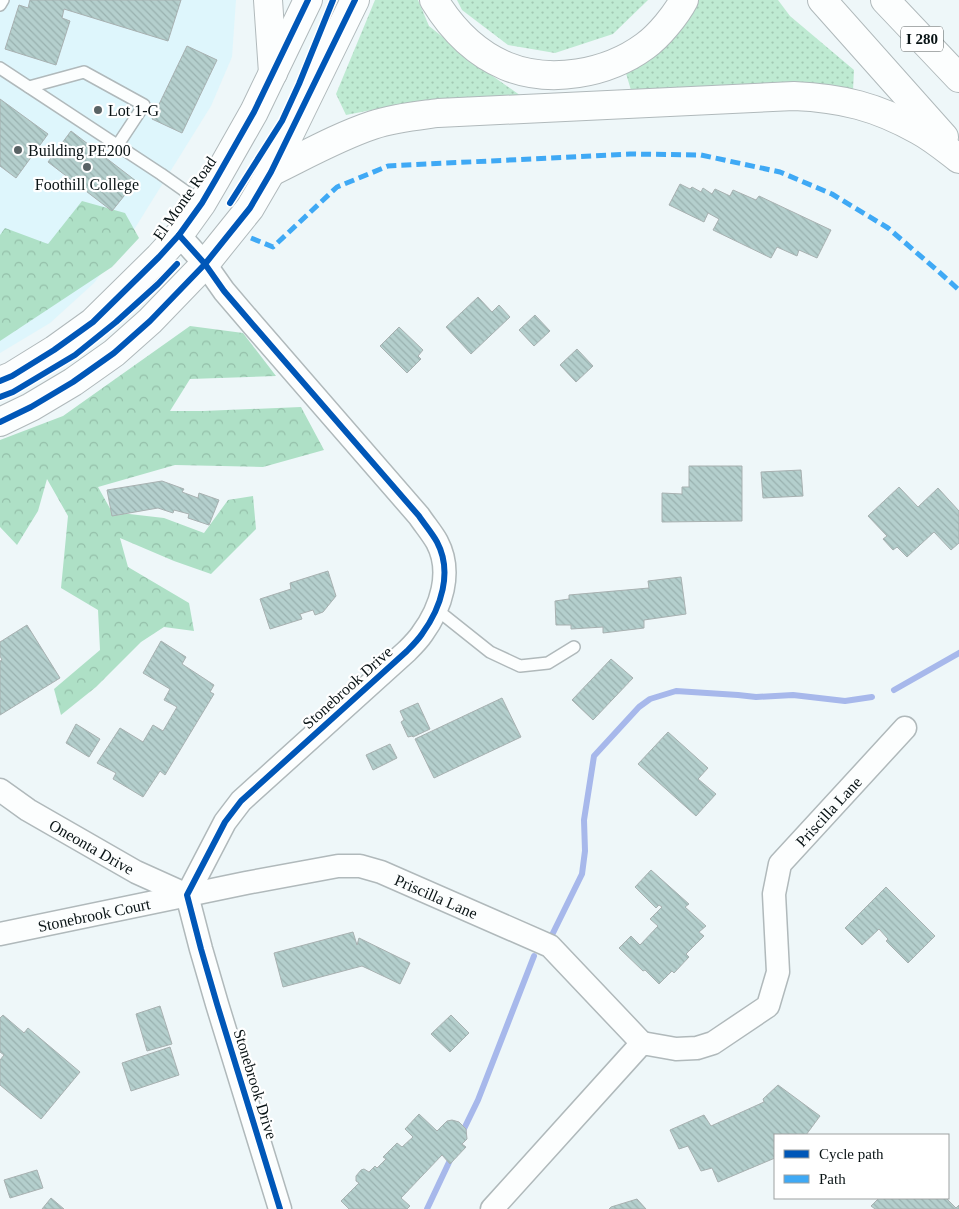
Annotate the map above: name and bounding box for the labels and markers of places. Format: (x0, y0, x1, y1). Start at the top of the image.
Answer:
place label: Lot 1-G (108, 102, 160, 119)
marker: Lot 1-G (92, 104, 104, 116)
place label: Building PE200 (28, 142, 131, 160)
marker: Building PE200 (12, 144, 24, 156)
marker: Foothill College (81, 161, 93, 173)
place label: Foothill College (35, 176, 139, 194)

